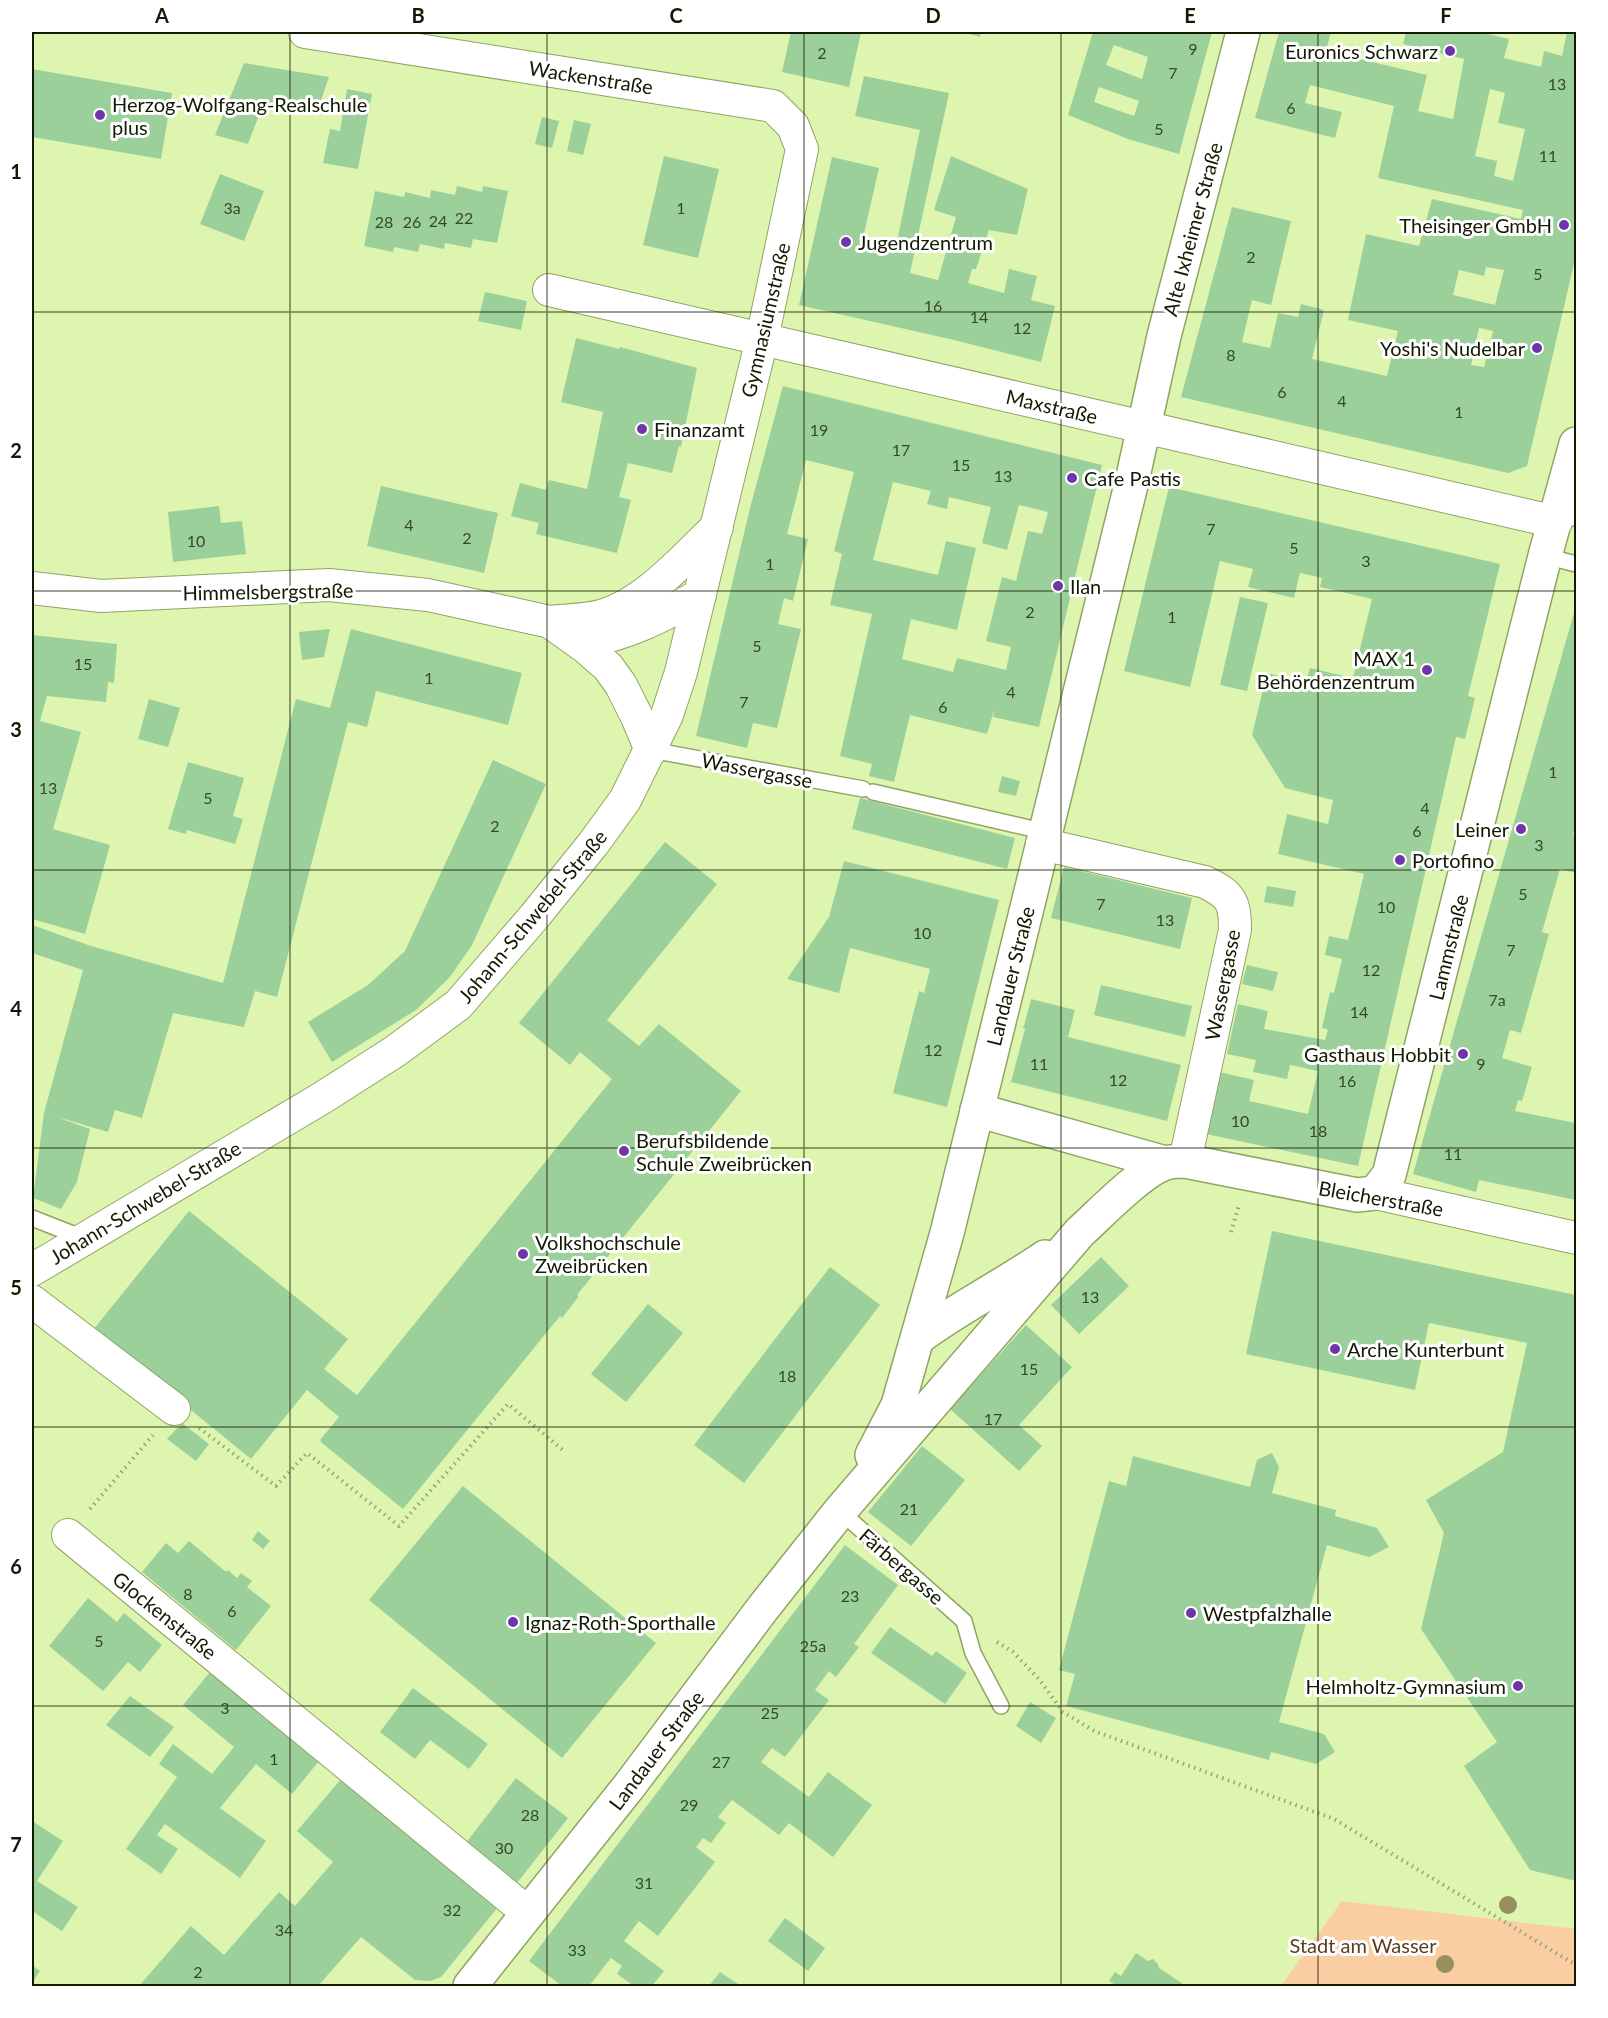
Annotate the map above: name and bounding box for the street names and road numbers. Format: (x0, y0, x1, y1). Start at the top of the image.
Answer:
street label: Wackenstraße (527, 55, 655, 99)
street label: Alte Ixheimer Straße (1157, 140, 1227, 318)
street label: Gymnasiumstraße (736, 240, 794, 400)
street label: Maxstraße (1004, 384, 1100, 428)
street label: Himmelsbergstraße (182, 578, 354, 604)
street label: Wassergasse (699, 747, 815, 793)
street label: Johann-Schwebel-Straße (453, 825, 611, 1007)
street label: Lammstraße (1423, 892, 1473, 1002)
street label: Landauer Straße (981, 904, 1039, 1048)
street label: Wassergasse (1199, 927, 1245, 1043)
street label: Johann-Schwebel-Straße (45, 1135, 245, 1269)
street label: Bleicherstraße (1317, 1175, 1445, 1221)
street label: Färbergasse (855, 1523, 949, 1609)
street label: Glockenstraße (108, 1566, 222, 1664)
street label: Landauer Straße (603, 1686, 709, 1814)

